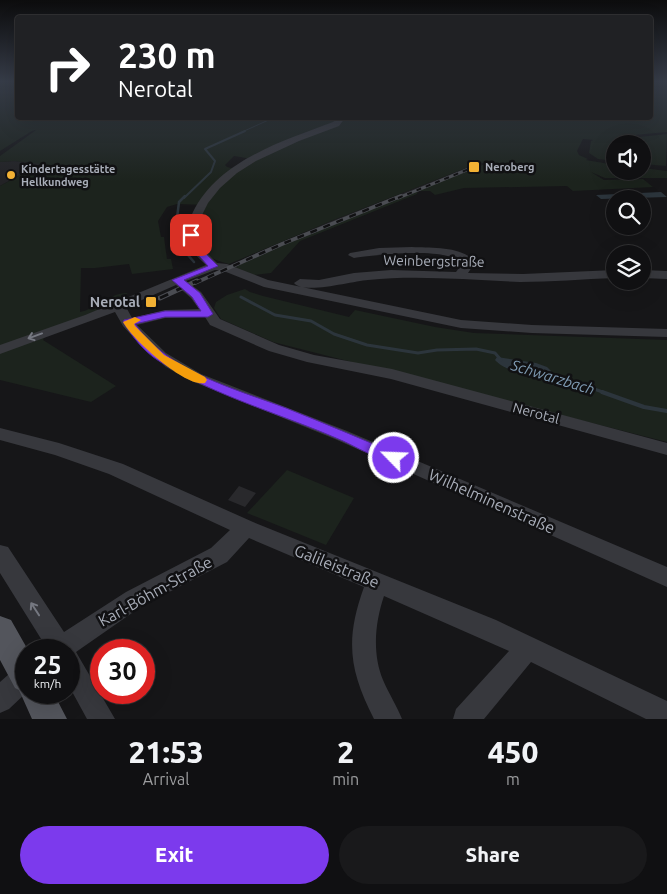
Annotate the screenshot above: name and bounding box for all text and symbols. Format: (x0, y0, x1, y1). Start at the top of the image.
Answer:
icon: right (35, 35, 100, 100)
text: 230 m (118, 35, 216, 75)
text: Nerotal (118, 76, 193, 101)
map controls (606, 135, 651, 290)
button: sound (606, 135, 651, 180)
marker: Neroberg (467, 160, 481, 174)
place label: Neroberg (485, 161, 534, 173)
place label: Kindertagesstätte Hellkundweg (21, 163, 115, 188)
marker: Kindertagesstätte Hellkundweg (5, 169, 17, 181)
button: search (606, 190, 651, 235)
pin (170, 214, 212, 256)
icon: arrive (177, 221, 205, 249)
button: layers (606, 245, 651, 290)
street label: Weinbergstraße (383, 252, 485, 270)
place label: Nerotal (90, 294, 140, 310)
marker: Nerotal (144, 295, 158, 309)
one-way arrow (28, 332, 44, 341)
water label: Schwarzbach (508, 356, 597, 398)
street label: Nerotal (511, 399, 561, 427)
position arrow (367, 431, 419, 483)
street label: Wilhelminenstraße (426, 465, 558, 537)
street label: Galileistraße (292, 541, 382, 591)
street label: Karl-Böhm-Straße (95, 552, 215, 630)
one-way arrow (30, 602, 41, 616)
speed limit sign: 30 (90, 639, 155, 704)
text: 25 (33, 651, 62, 679)
text: km/h (34, 677, 61, 690)
text: 21:53 (129, 735, 204, 769)
text: 2 (337, 735, 354, 769)
text: 450 (488, 735, 538, 769)
text: Arrival (143, 770, 189, 788)
text: min (332, 770, 359, 788)
text: m (506, 770, 520, 788)
button: Exit (20, 826, 329, 884)
button: Share (339, 826, 647, 884)

